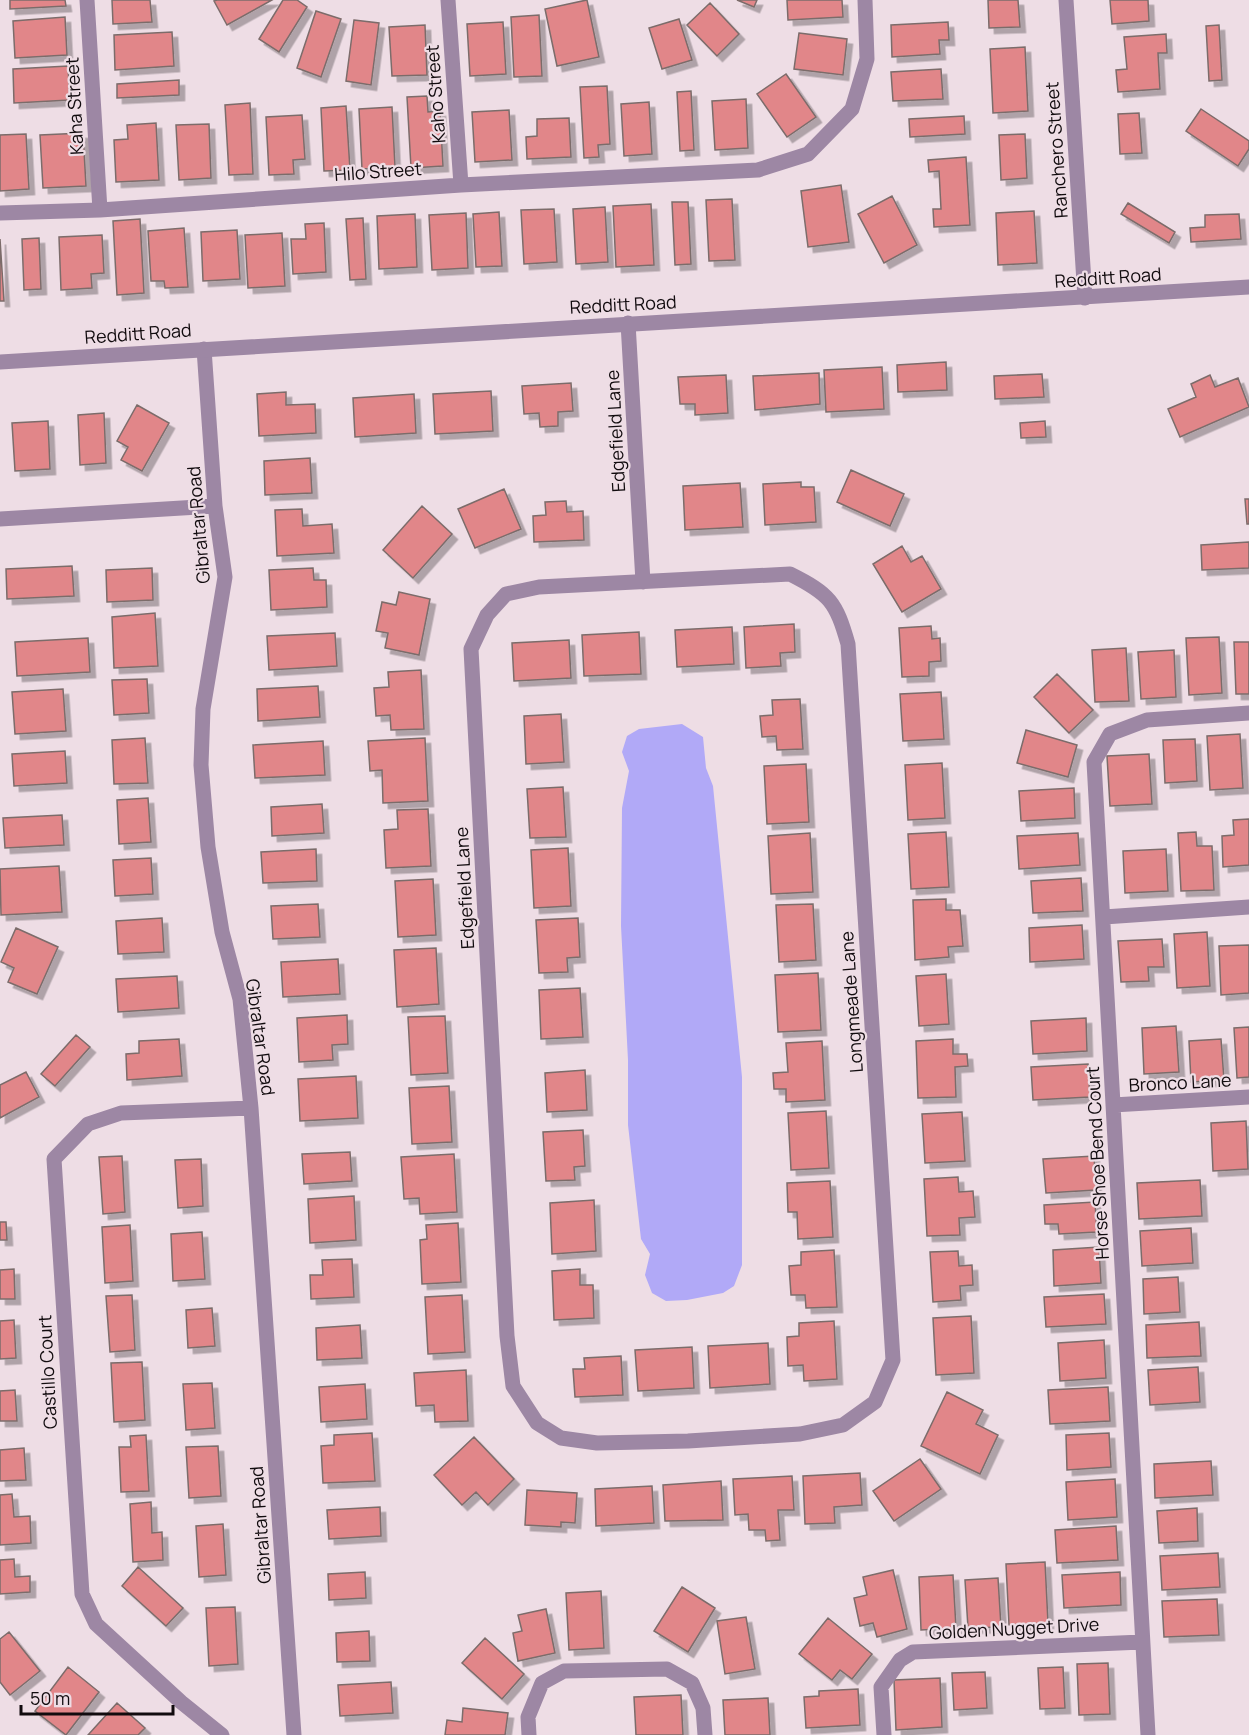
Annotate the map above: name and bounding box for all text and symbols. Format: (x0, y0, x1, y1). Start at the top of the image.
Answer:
street label: Kaho Street (420, 44, 450, 144)
street label: Kaha Street (59, 57, 89, 155)
street label: Ranchero Street (1039, 81, 1073, 219)
street label: Hilo Street (333, 156, 423, 186)
street label: Redditt Road (1054, 261, 1162, 293)
street label: Redditt Road (569, 289, 677, 319)
street label: Redditt Road (84, 317, 192, 349)
street label: Edgefield Lane (600, 369, 630, 493)
street label: Gibraltar Road (181, 465, 215, 585)
street label: Edgefield Lane (449, 826, 479, 950)
street label: Longmeade Lane (834, 930, 868, 1074)
street label: Gibraltar Road (241, 977, 281, 1097)
street label: Horse Shoe Bend Court (1080, 1066, 1114, 1260)
street label: Bronco Lane (1128, 1067, 1232, 1097)
street label: Castillo Court (32, 1314, 62, 1430)
street label: Gibraltar Road (244, 1465, 276, 1585)
street label: Golden Nugget Drive (928, 1612, 1100, 1644)
scale bar (21, 1678, 172, 1716)
text: 50 m (30, 1686, 70, 1710)

